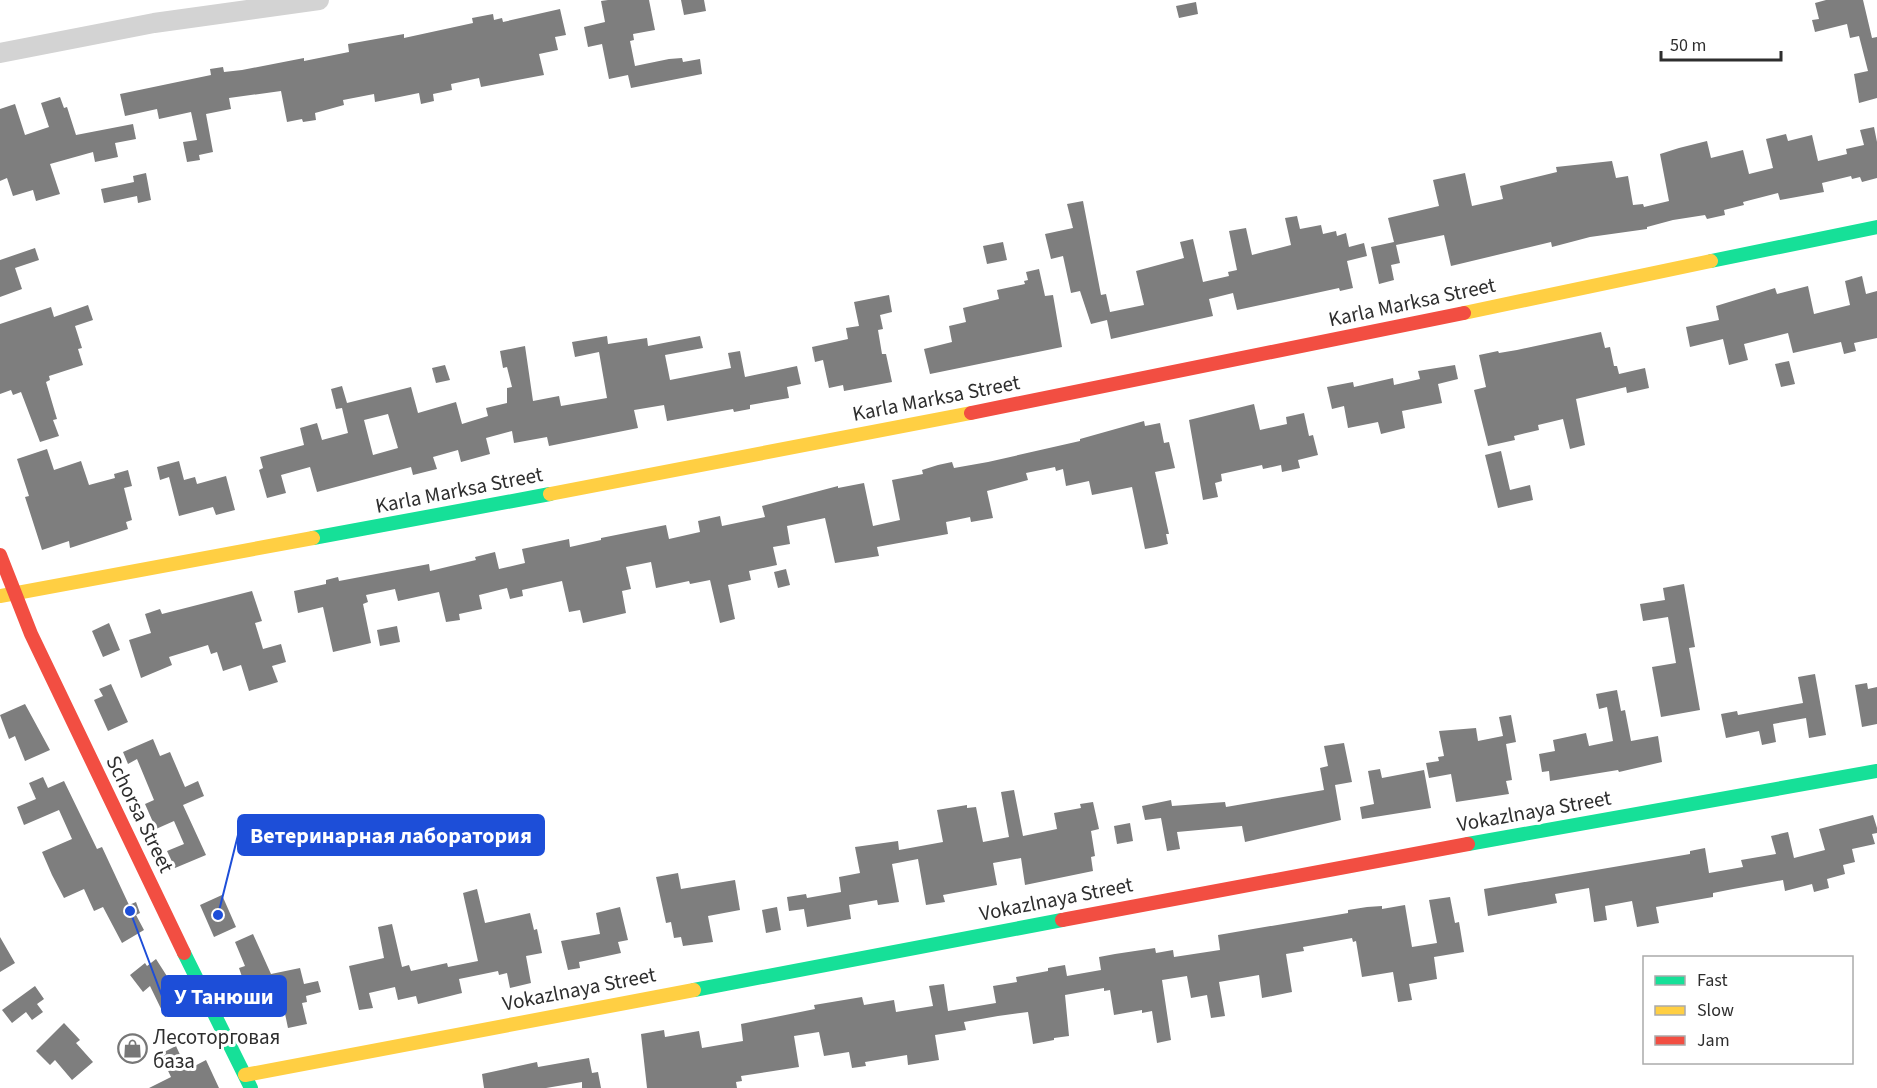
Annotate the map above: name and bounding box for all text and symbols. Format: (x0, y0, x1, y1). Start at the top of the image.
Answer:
scale bar (1661, 24, 1781, 62)
text: 50 m (1670, 33, 1706, 58)
street label: Karla Marksa Street (1326, 270, 1498, 334)
street label: Karla Marksa Street (850, 367, 1022, 429)
street label: Karla Marksa Street (373, 459, 545, 521)
street label: Schorsa Street (99, 750, 181, 878)
street label: Vokazlnaya Street (1455, 783, 1613, 839)
callout: Ветеринарная лаборатория (238, 815, 544, 855)
text: Ветеринарная лаборатория (250, 820, 532, 852)
street label: Vokazlnaya Street (977, 869, 1135, 929)
legend (1643, 956, 1853, 1064)
street label: Vokazlnaya Street (500, 959, 658, 1019)
text: Fast (1697, 968, 1728, 993)
callout: У Танюши (162, 976, 286, 1016)
text: У Танюши (174, 981, 274, 1013)
text: Slow (1697, 998, 1734, 1023)
place label: Лесоторговая база (153, 1022, 280, 1076)
text: Jam (1697, 1028, 1730, 1053)
shop icon: Лесоторговая база (116, 1033, 148, 1065)

